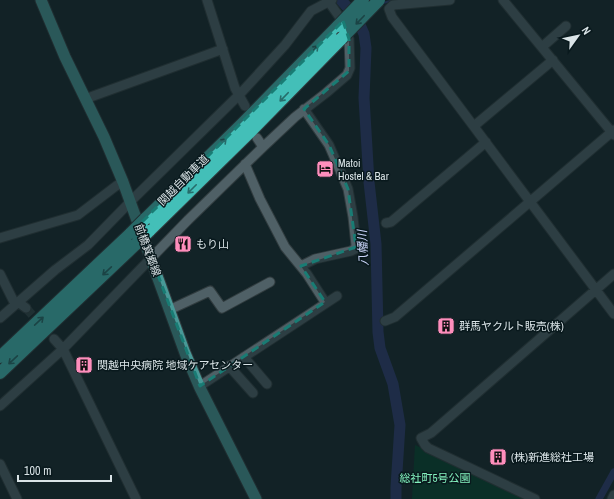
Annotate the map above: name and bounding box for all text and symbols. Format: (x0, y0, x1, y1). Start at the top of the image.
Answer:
one-way arrow (355, 15, 365, 25)
north arrow (558, 16, 598, 56)
text: N (579, 24, 594, 37)
one-way arrow (309, 45, 319, 55)
one-way arrow (279, 92, 289, 102)
one-way arrow (217, 138, 227, 148)
street label: 関越自動車道 (155, 152, 211, 208)
place label: Matoi Hostel & Bar (338, 156, 389, 183)
hotel icon: Matoi Hostel & Bar (315, 159, 335, 179)
one-way arrow (187, 184, 197, 194)
street label: 前橋箕郷線 (132, 222, 164, 278)
water label: 八幡川 (354, 228, 372, 266)
restaurant icon: もり山 (173, 234, 193, 254)
place label: もり山 (196, 237, 229, 251)
one-way arrow (102, 266, 112, 276)
one-way arrow (34, 316, 44, 326)
building icon: 群馬ヤクルト販売(株) (436, 316, 456, 336)
place label: 群馬ヤクルト販売(株) (459, 319, 564, 333)
building icon: 関越中央病院 地域ケアセンター (74, 355, 94, 375)
one-way arrow (8, 356, 18, 365)
place label: 関越中央病院 地域ケアセンター (97, 358, 253, 372)
building icon: (株)新進総社工場 (488, 447, 508, 467)
place label: (株)新進総社工場 (511, 450, 594, 464)
scale bar (18, 457, 111, 483)
text: 100 m (24, 463, 51, 479)
park label: 総社町5号公園 (399, 471, 471, 485)

